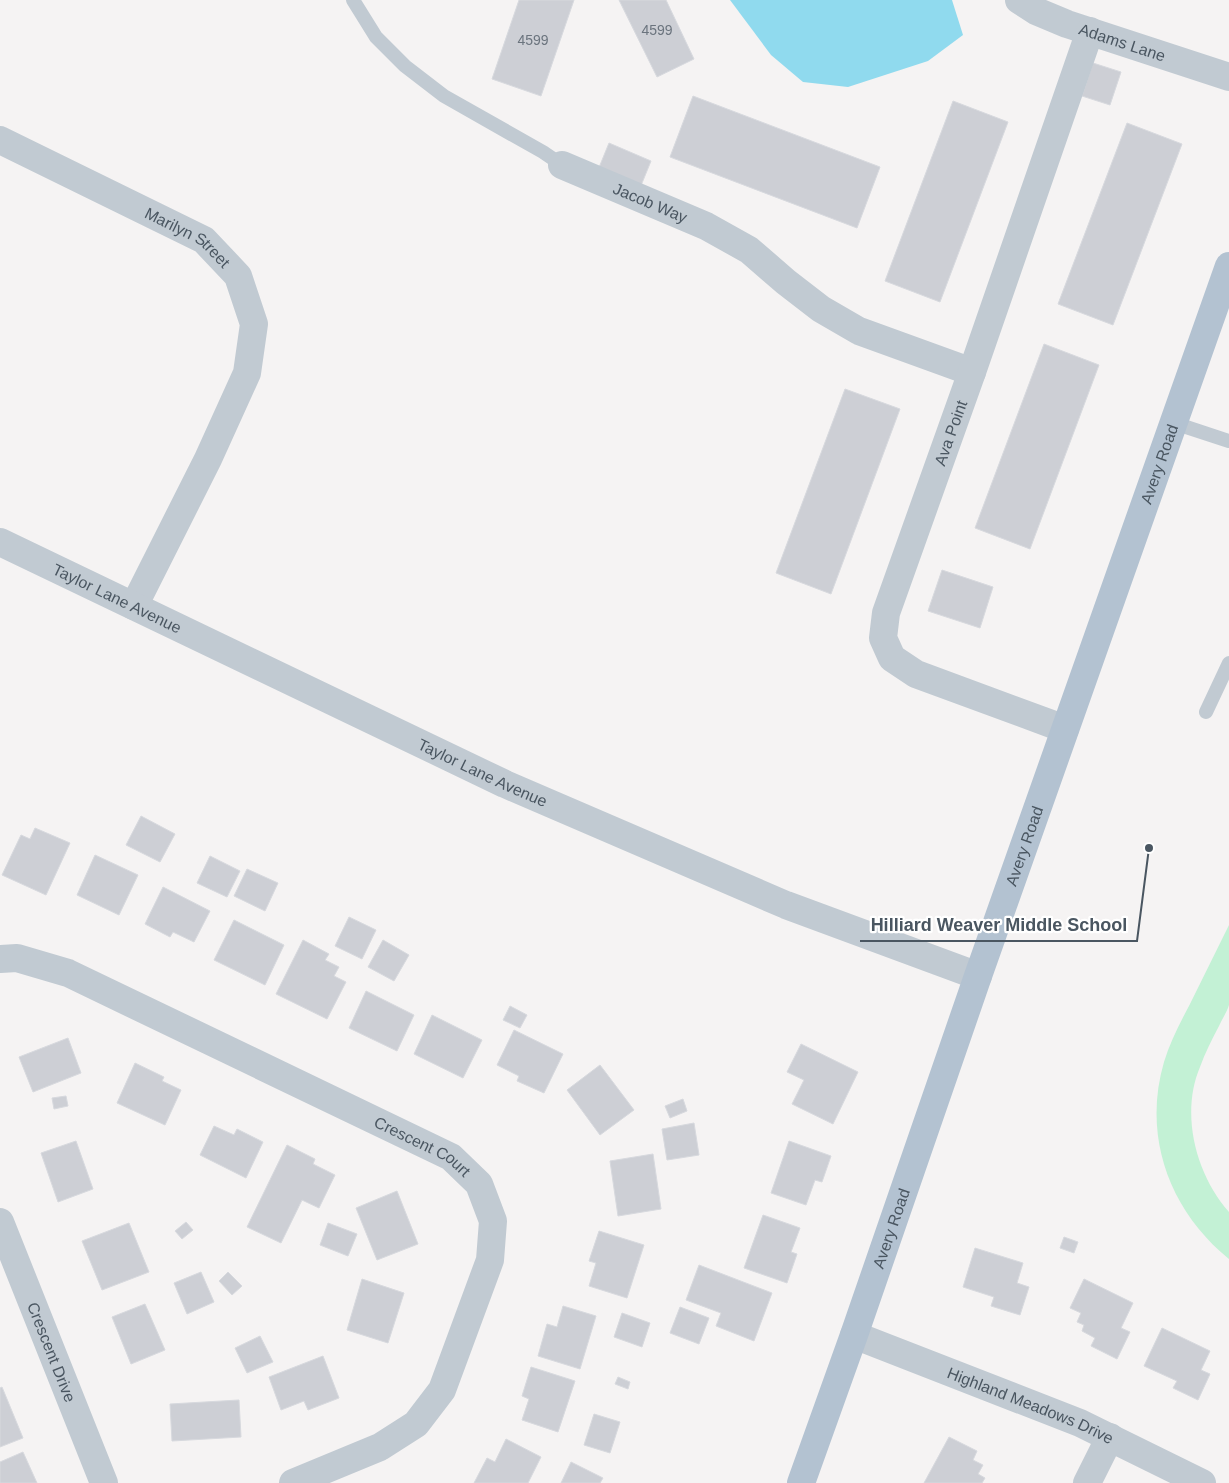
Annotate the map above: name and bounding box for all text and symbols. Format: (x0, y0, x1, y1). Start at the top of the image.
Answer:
street label: Adams Lane (1077, 20, 1168, 65)
house number: 4599 (641, 22, 673, 38)
house number: 4599 (517, 32, 549, 48)
street label: Jacob Way (611, 180, 690, 226)
street label: Marilyn Street (142, 204, 234, 271)
street label: Ava Point (931, 398, 970, 468)
street label: Avery Road (1138, 422, 1181, 506)
street label: Taylor Lane Avenue (50, 561, 184, 637)
street label: Taylor Lane Avenue (415, 736, 550, 810)
street label: Avery Road (1003, 804, 1046, 888)
callout: Hilliard Weaver Middle School (860, 908, 1137, 941)
text: Hilliard Weaver Middle School (871, 915, 1127, 935)
street label: Crescent Court (371, 1113, 474, 1180)
street label: Avery Road (870, 1186, 913, 1271)
street label: Crescent Drive (24, 1300, 79, 1405)
street label: Highland Meadows Drive (945, 1364, 1116, 1447)

